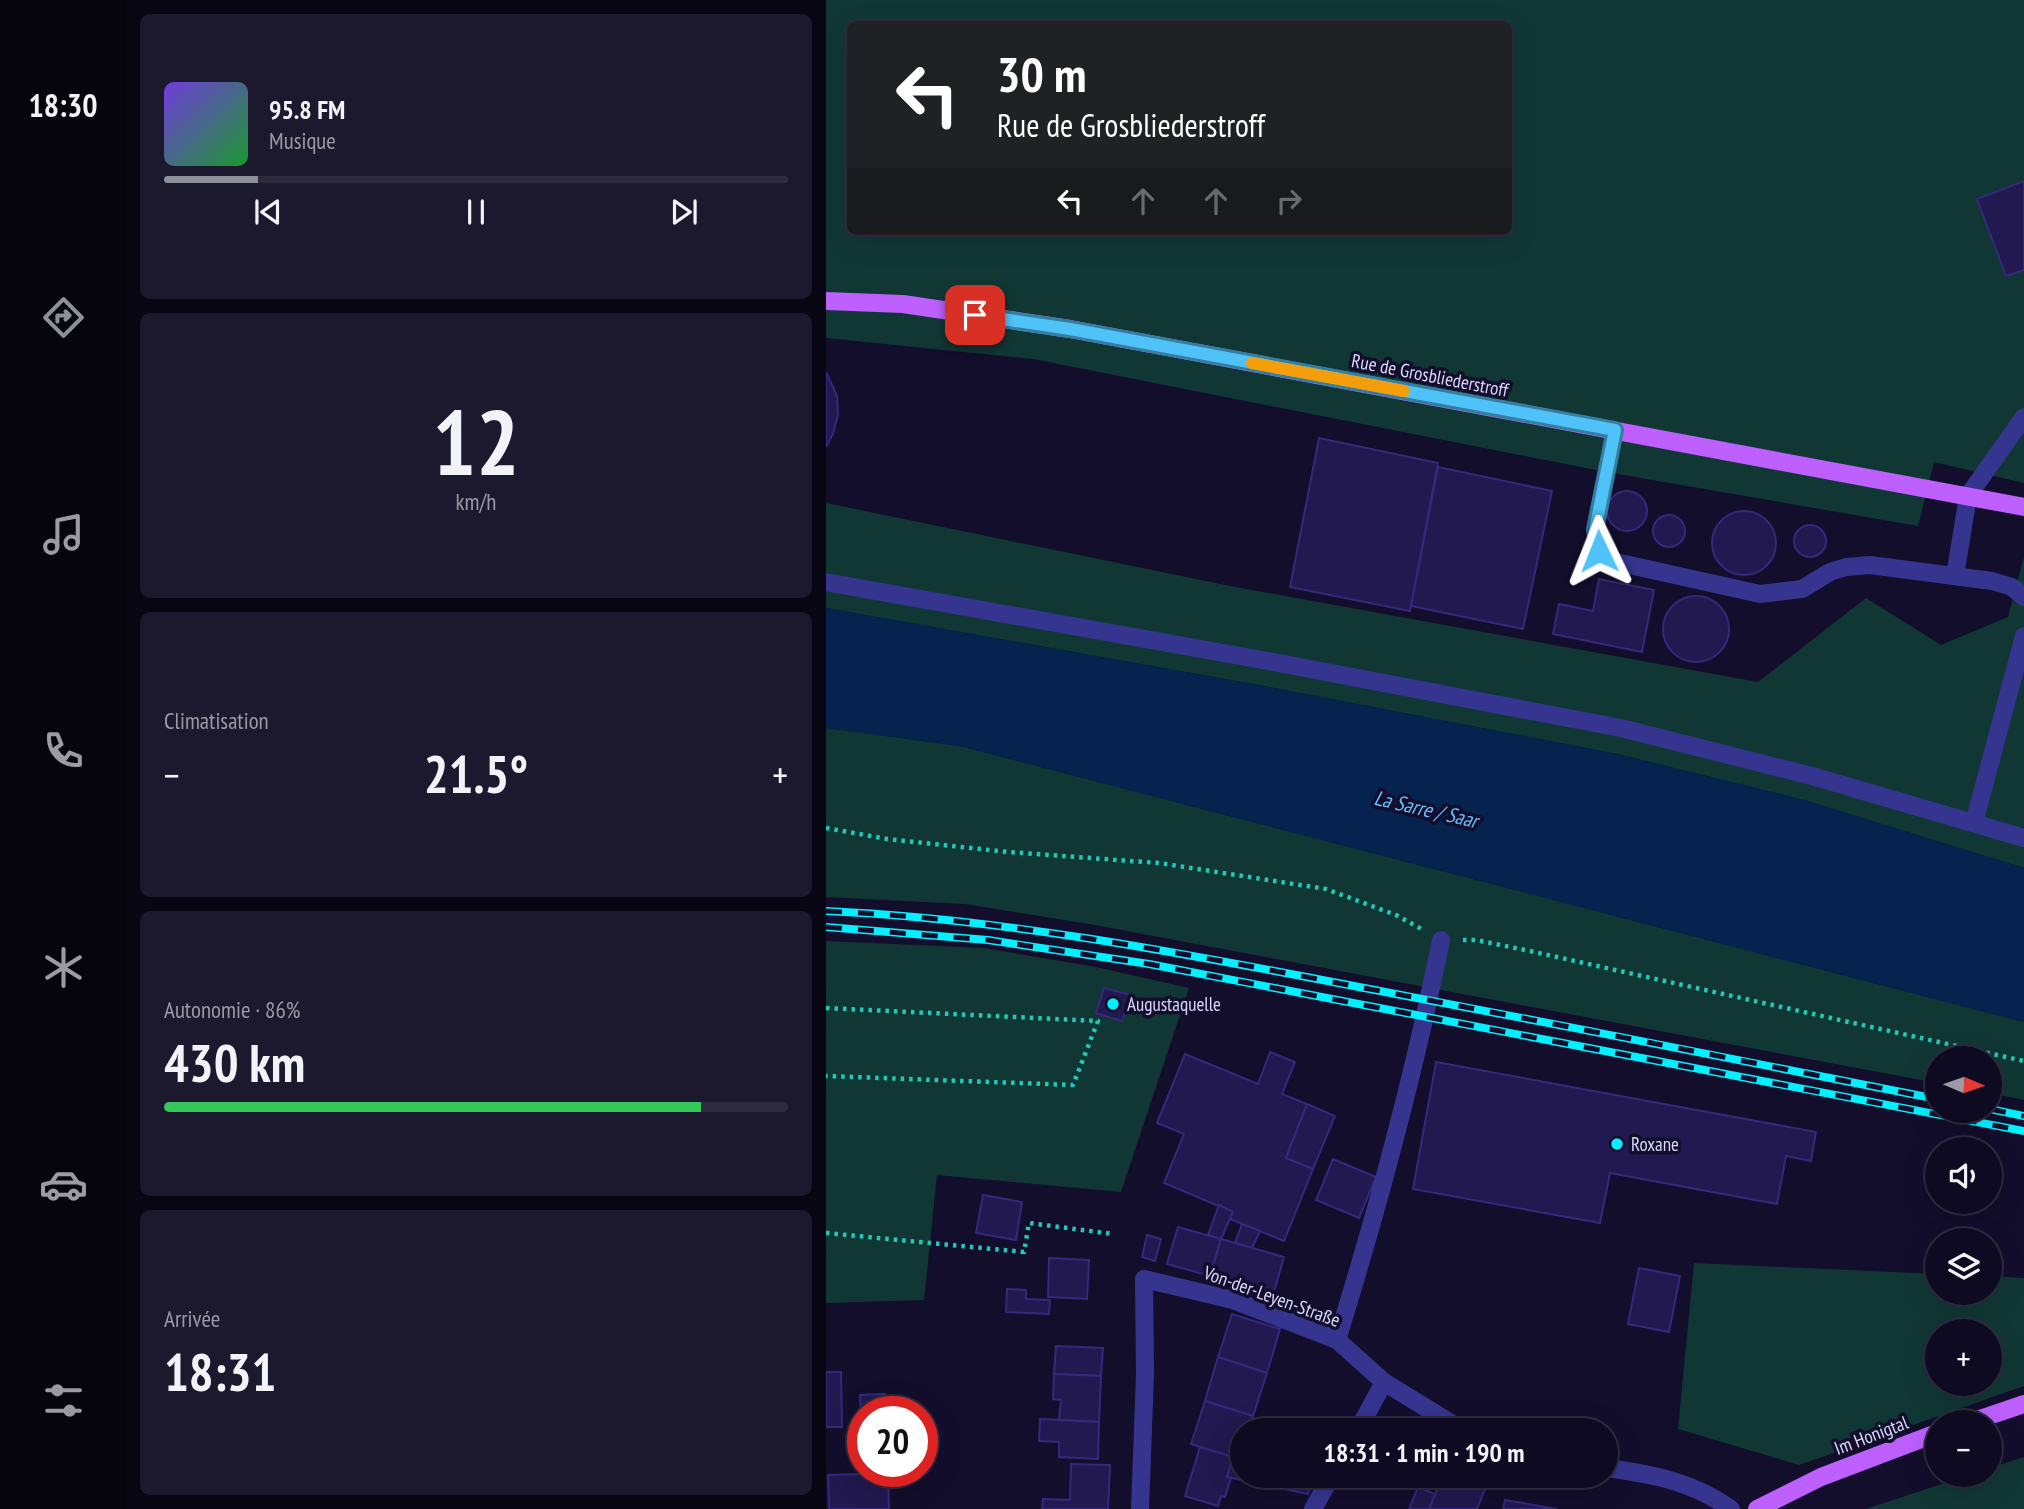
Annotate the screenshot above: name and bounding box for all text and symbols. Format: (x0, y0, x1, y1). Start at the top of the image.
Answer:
text: 30 m (997, 42, 1086, 106)
icon: left (882, 49, 973, 140)
text: 18:30 (28, 84, 98, 126)
text: 95.8 FM (269, 93, 345, 126)
text: Rue de Grosbliederstroff (997, 104, 1265, 146)
text: Musique (269, 126, 336, 155)
icon: left (1051, 182, 1089, 220)
icon: ahead (1124, 182, 1162, 220)
icon: ahead (1197, 182, 1235, 220)
icon: right (1270, 182, 1308, 220)
icon: previous (249, 193, 287, 231)
icon: pause (457, 193, 495, 231)
icon: next (665, 193, 703, 231)
pin (945, 285, 1005, 345)
icon: directions (39, 293, 88, 342)
icon: arrive (956, 296, 994, 334)
street label: Rue de Grosbliederstroff (1350, 348, 1511, 402)
text: 12 (433, 382, 520, 500)
text: km/h (456, 487, 496, 516)
icon: music (39, 510, 88, 559)
position arrow (1562, 514, 1636, 588)
text: Climatisation (164, 706, 269, 735)
icon: phone (39, 726, 88, 775)
text: 21.5° (424, 740, 528, 807)
text: − (164, 750, 180, 799)
text: + (772, 750, 788, 799)
water label: La Sarre / Saar (1372, 784, 1484, 835)
icon: climate (39, 943, 88, 992)
place label: Augustaquelle (1127, 992, 1221, 1016)
text: Autonomie · 86% (164, 995, 300, 1024)
marker: Augustaquelle (1105, 996, 1121, 1012)
text: 430 km (164, 1029, 305, 1096)
north arrow (1925, 1046, 2002, 1124)
map controls (1925, 1046, 2002, 1487)
place label: Roxane (1631, 1132, 1679, 1156)
marker: Roxane (1609, 1136, 1625, 1152)
button: sound (1925, 1137, 2002, 1214)
icon: car (39, 1160, 88, 1209)
button: layers (1925, 1228, 2002, 1305)
street label: Von-der-Leyen-Straße (1200, 1260, 1344, 1332)
text: Arrivée (164, 1304, 220, 1333)
button: + (1925, 1319, 2002, 1396)
text: 18:31 (164, 1338, 276, 1405)
icon: filters (39, 1376, 88, 1425)
speed limit sign: 20 (847, 1396, 938, 1487)
street label: Im Honigtal (1831, 1410, 1912, 1460)
button: − (1925, 1410, 2002, 1487)
text: 18:31 · 1 min · 190 m (1324, 1436, 1524, 1469)

